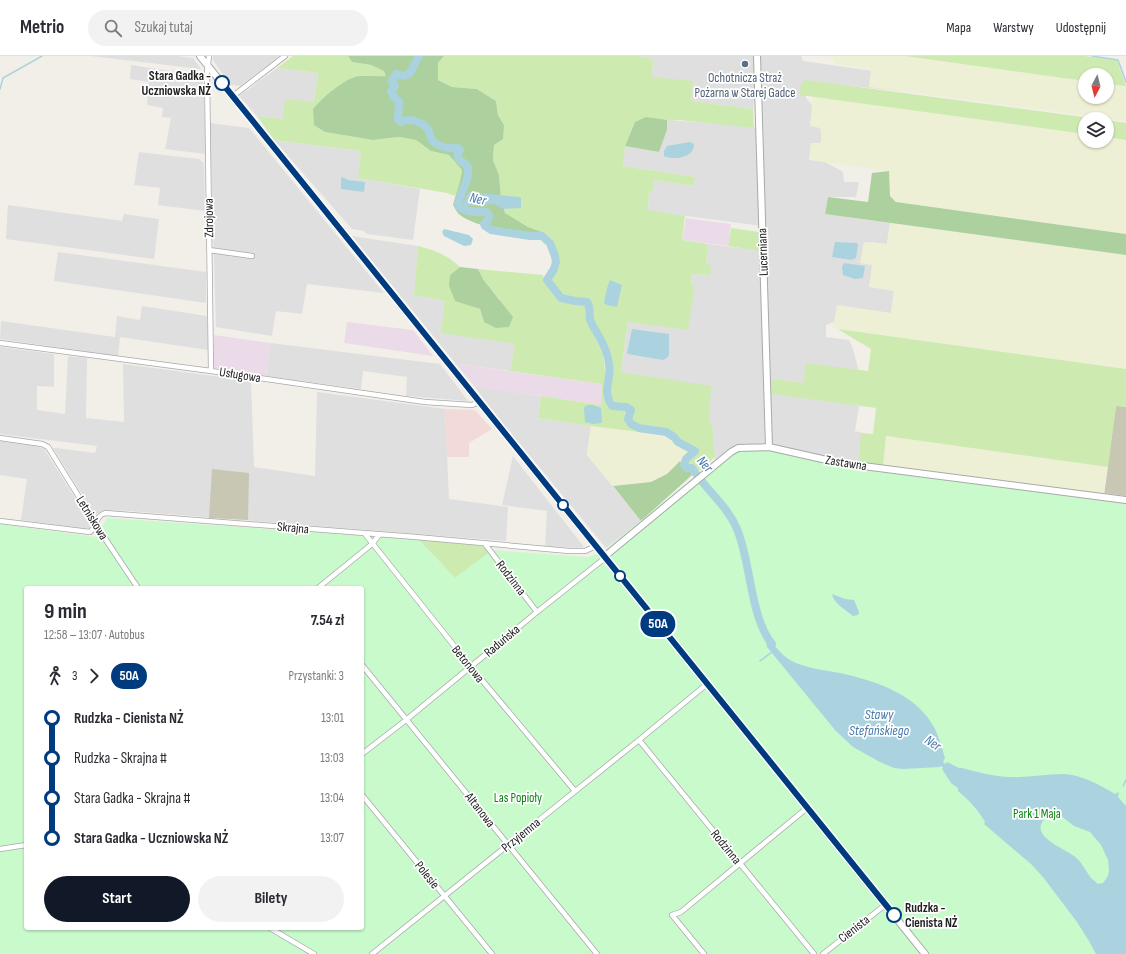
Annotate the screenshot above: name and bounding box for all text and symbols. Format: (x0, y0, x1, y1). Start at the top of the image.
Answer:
search box (88, 10, 368, 46)
text: Metrio (20, 16, 64, 39)
icon: search (102, 17, 124, 39)
text: Szukaj tutaj (134, 18, 193, 37)
text: Mapa (946, 19, 971, 36)
text: Warstwy (993, 19, 1034, 36)
text: Udostępnij (1056, 19, 1106, 36)
marker: Ochotnicza Straż Pożarna w Starej Gadce (740, 59, 750, 69)
place label: Stara Gadka - Uczniowska NŻ (141, 68, 211, 99)
north arrow (1078, 68, 1114, 104)
map controls (1078, 68, 1114, 148)
place label: Ochotnicza Straż Pożarna w Starej Gadce (694, 70, 796, 101)
marker: Stara Gadka - Uczniowska NŻ (214, 75, 230, 91)
button: layers (1078, 112, 1114, 148)
water label: Ner (468, 189, 489, 209)
street label: Zdrojowa (201, 198, 217, 238)
street label: Lucerniana (754, 228, 772, 276)
street label: Usługowa (218, 364, 262, 386)
water label: Ner (693, 452, 718, 477)
street label: Zastawna (824, 452, 868, 474)
street label: Letniskowa (72, 493, 112, 543)
unlabelled marker (557, 499, 569, 511)
street label: Skrajna (276, 519, 310, 537)
street label: Rodzinna (492, 557, 530, 599)
unlabelled marker (614, 570, 626, 582)
text: 9 min (44, 598, 87, 625)
text: 7.54 zł (311, 611, 344, 630)
line badge: 50A (635, 611, 681, 637)
text: 50A (648, 615, 668, 632)
street label: Raduńska (481, 621, 523, 661)
text: 12:58 – 13:07 · Autobus (44, 627, 145, 643)
street label: Betonowa (448, 642, 488, 686)
icon: walk (44, 665, 66, 687)
icon: forward (83, 665, 105, 687)
text: 50A (119, 667, 139, 684)
text: 3 (72, 668, 77, 684)
text: Przystanki: 3 (289, 668, 344, 684)
water label: Stawy Stefańskiego (849, 706, 909, 739)
text: Rudzka - Cienista NŻ (74, 709, 184, 728)
text: 13:01 (321, 710, 344, 726)
water label: Ner (921, 731, 945, 755)
text: Rudzka - Skrajna # (74, 749, 167, 768)
text: 13:03 (320, 750, 344, 766)
street label: Altanowa (461, 788, 499, 831)
text: Stara Gadka - Skrajna # (74, 789, 190, 808)
text: 13:04 (320, 790, 344, 806)
park label: Las Popioły (494, 790, 542, 806)
park label: Park 1 Maja (1013, 806, 1061, 822)
street label: Przyjemna (498, 814, 544, 856)
street label: Rodzinna (707, 826, 745, 868)
text: Stara Gadka - Uczniowska NŻ (74, 829, 228, 848)
text: 13:07 (321, 830, 344, 846)
street label: Polesie (411, 858, 443, 892)
button: Start (44, 876, 190, 922)
button: Bilety (198, 876, 344, 922)
place label: Rudzka - Cienista NŻ (905, 900, 958, 931)
marker: Rudzka - Cienista NŻ (886, 907, 902, 923)
street label: Cienista (835, 912, 873, 946)

